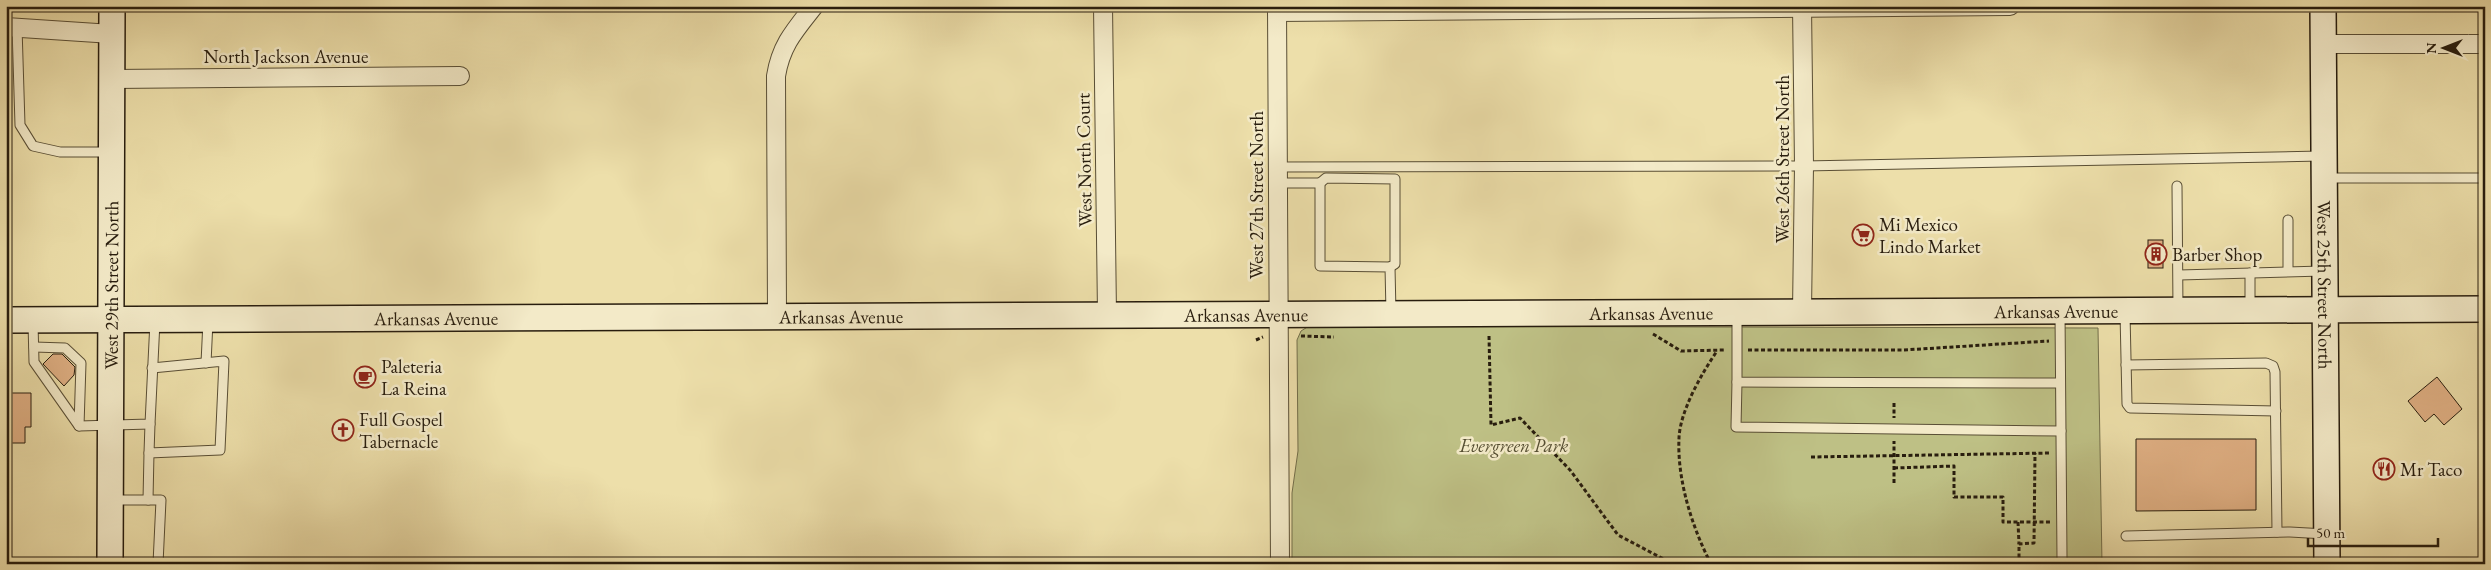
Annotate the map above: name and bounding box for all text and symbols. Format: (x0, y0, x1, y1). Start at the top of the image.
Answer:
north arrow (2418, 22, 2468, 72)
text: N (2422, 42, 2440, 54)
street label: North Jackson Avenue (204, 44, 368, 69)
street label: West 26th Street North (1770, 74, 1795, 243)
street label: West North Court (1070, 93, 1098, 227)
street label: West 27th Street North (1244, 110, 1269, 279)
street label: West 29th Street North (98, 200, 124, 369)
street label: West 25th Street North (2312, 200, 2338, 370)
place label: Mi Mexico Lindo Market (1879, 212, 1981, 259)
supermarket icon: Mi Mexico Lindo Market (1851, 223, 1875, 247)
building icon: Barber Shop (2144, 242, 2168, 266)
place label: Barber Shop (2172, 242, 2262, 267)
street label: Arkansas Avenue (1993, 298, 2118, 324)
street label: Arkansas Avenue (1588, 300, 1713, 325)
street label: Arkansas Avenue (1183, 302, 1308, 327)
street label: Arkansas Avenue (778, 304, 903, 329)
street label: Arkansas Avenue (373, 305, 498, 331)
place label: Paleteria La Reina (381, 354, 447, 401)
cafe icon: Paleteria La Reina (353, 365, 377, 389)
place label: Full Gospel Tabernacle (359, 407, 443, 454)
church icon: Full Gospel Tabernacle (331, 418, 355, 442)
park label: Evergreen Park (1459, 433, 1569, 458)
restaurant icon: Mr Taco (2372, 457, 2396, 481)
place label: Mr Taco (2400, 457, 2462, 482)
scale bar (2308, 515, 2438, 547)
text: 50 m (2316, 523, 2345, 542)

